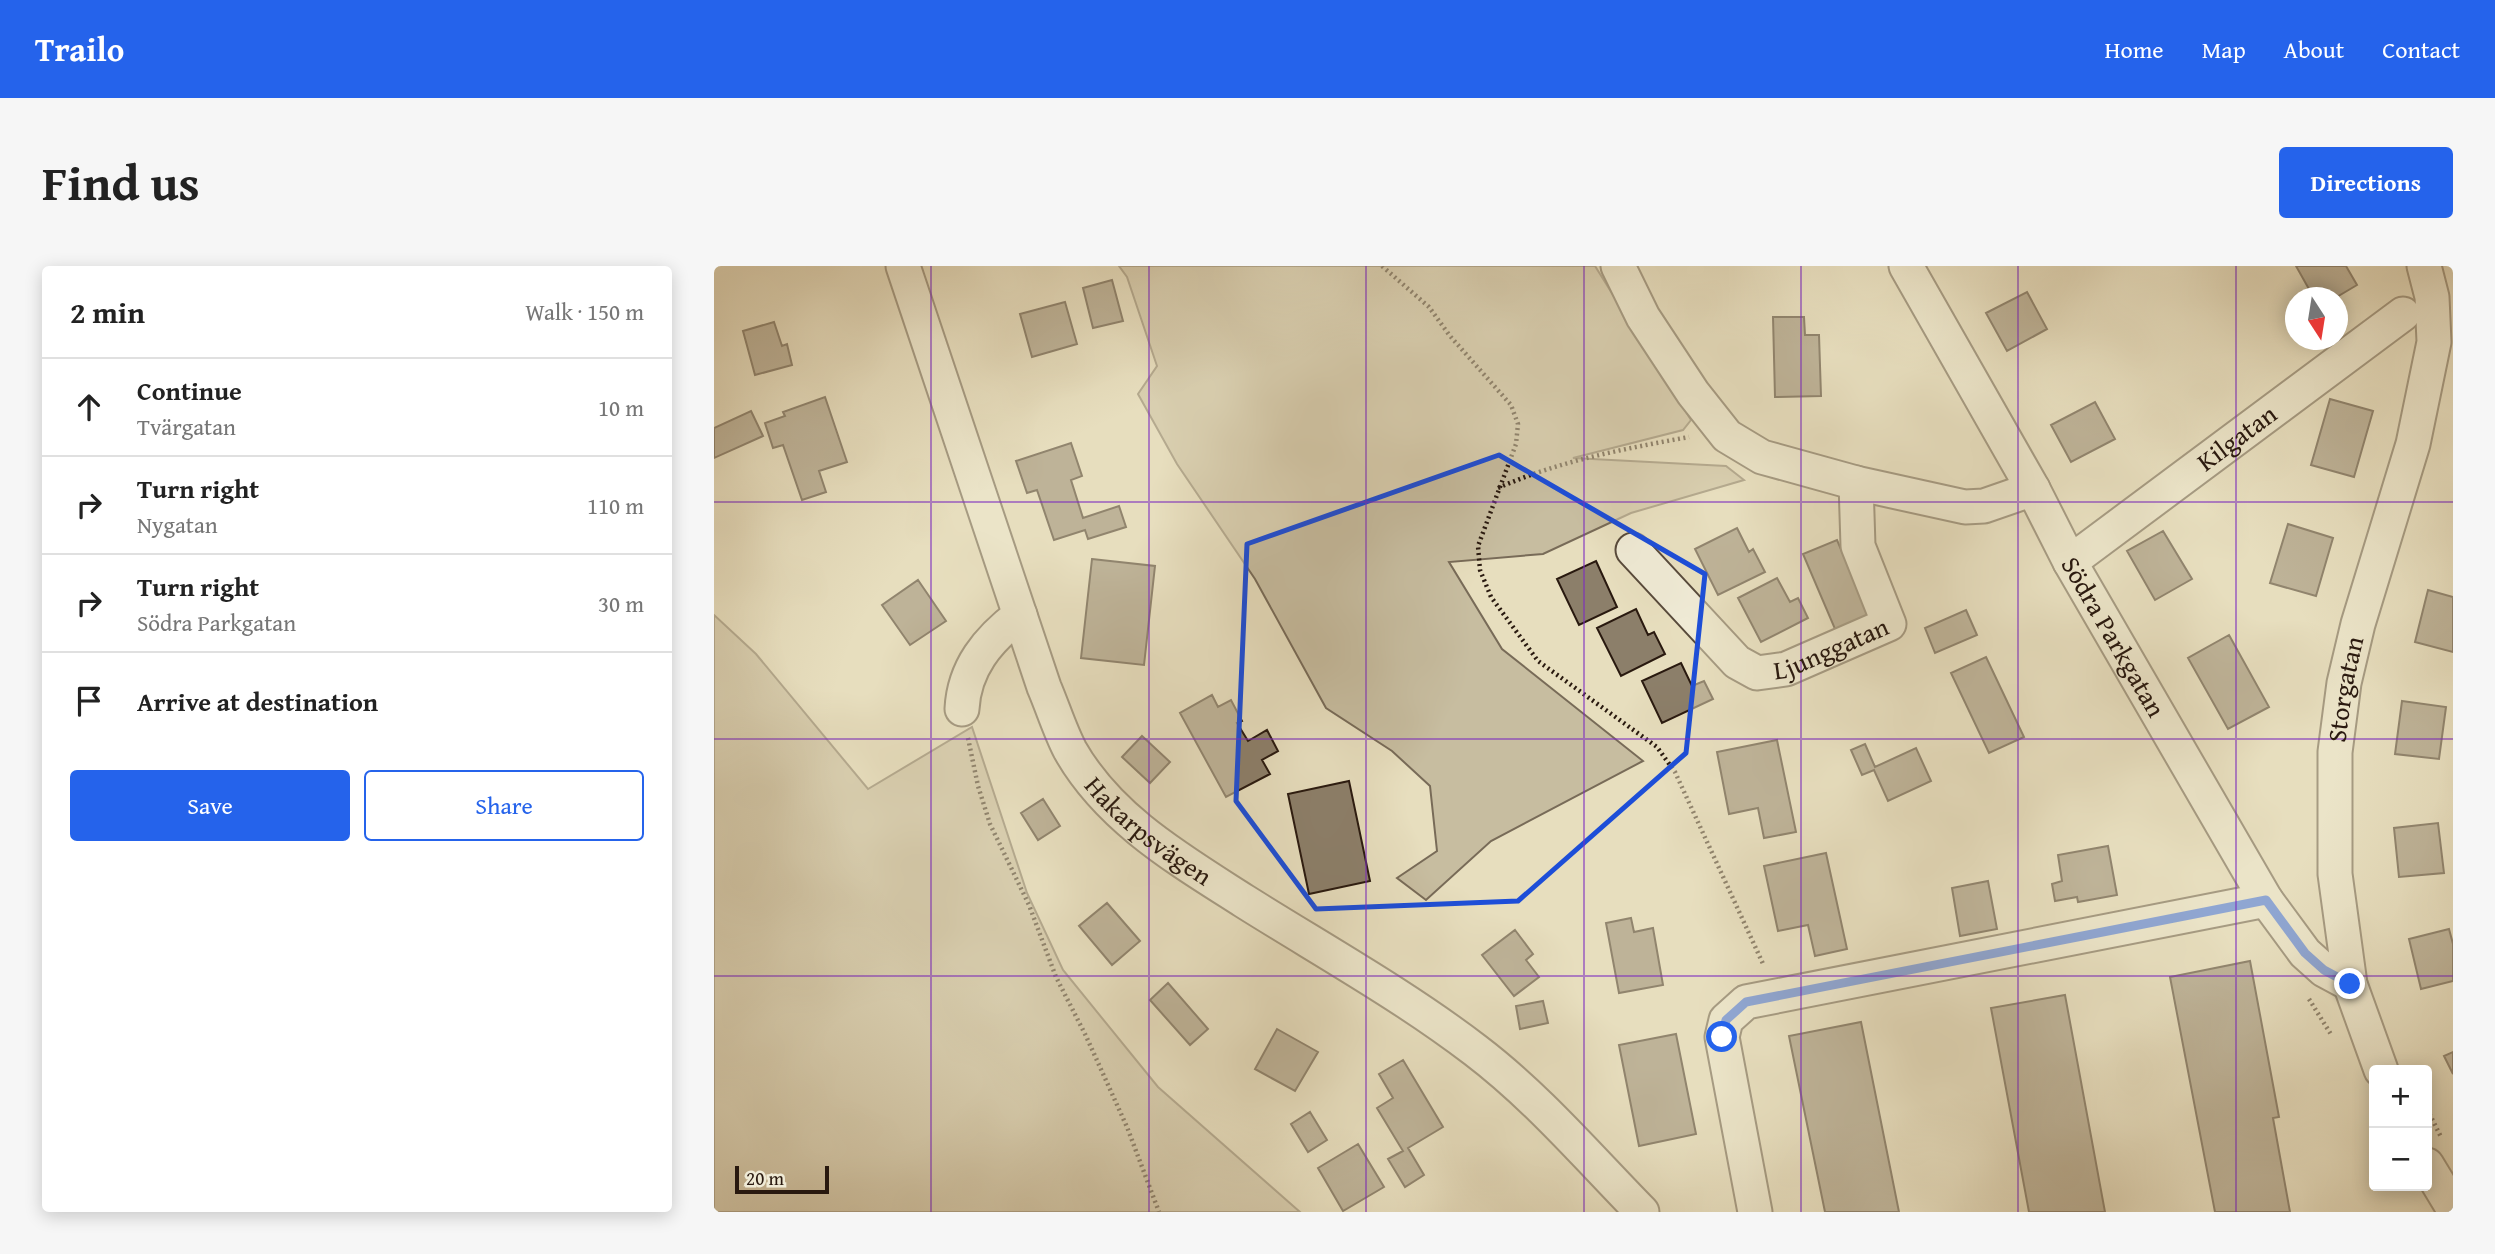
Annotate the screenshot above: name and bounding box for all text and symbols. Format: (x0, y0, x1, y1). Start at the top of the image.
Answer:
text: Trailo (35, 25, 124, 73)
text: Home (2105, 32, 2164, 67)
text: Map (2202, 32, 2246, 67)
text: About (2284, 32, 2344, 67)
text: Contact (2382, 32, 2460, 67)
text: Find us (42, 146, 200, 218)
button: Directions (2279, 147, 2453, 218)
north arrow (2285, 287, 2348, 350)
text: 2 min (70, 290, 145, 334)
text: Walk · 150 m (525, 295, 644, 328)
text: Continue (137, 371, 242, 410)
icon: ahead (70, 388, 108, 426)
text: 10 m (598, 391, 644, 424)
street label: Kilgatan (2188, 394, 2285, 480)
text: Tvärgatan (137, 410, 236, 443)
text: Turn right (137, 469, 259, 508)
icon: right (70, 486, 108, 524)
text: 110 m (587, 489, 644, 522)
text: Nygatan (137, 508, 218, 541)
street label: Södra Parkgatan (2052, 549, 2176, 725)
text: Turn right (137, 567, 259, 606)
icon: right (70, 584, 108, 622)
text: 30 m (598, 587, 644, 620)
text: Södra Parkgatan (137, 606, 296, 639)
street label: Ljunggatan (1771, 606, 1895, 689)
street label: Storgatan (2316, 632, 2374, 745)
icon: arrive (70, 682, 108, 720)
text: Arrive at destination (137, 682, 378, 721)
street label: Hakarpsvägen (1076, 767, 1220, 895)
button: Save (70, 770, 350, 841)
button: Share (364, 770, 644, 841)
route end (2334, 968, 2365, 999)
route start (1706, 1021, 1737, 1052)
map controls (2369, 1065, 2432, 1191)
button: + (2369, 1065, 2432, 1128)
button: − (2369, 1128, 2432, 1191)
scale bar (735, 1163, 830, 1195)
text: 20 m (746, 1164, 784, 1192)

